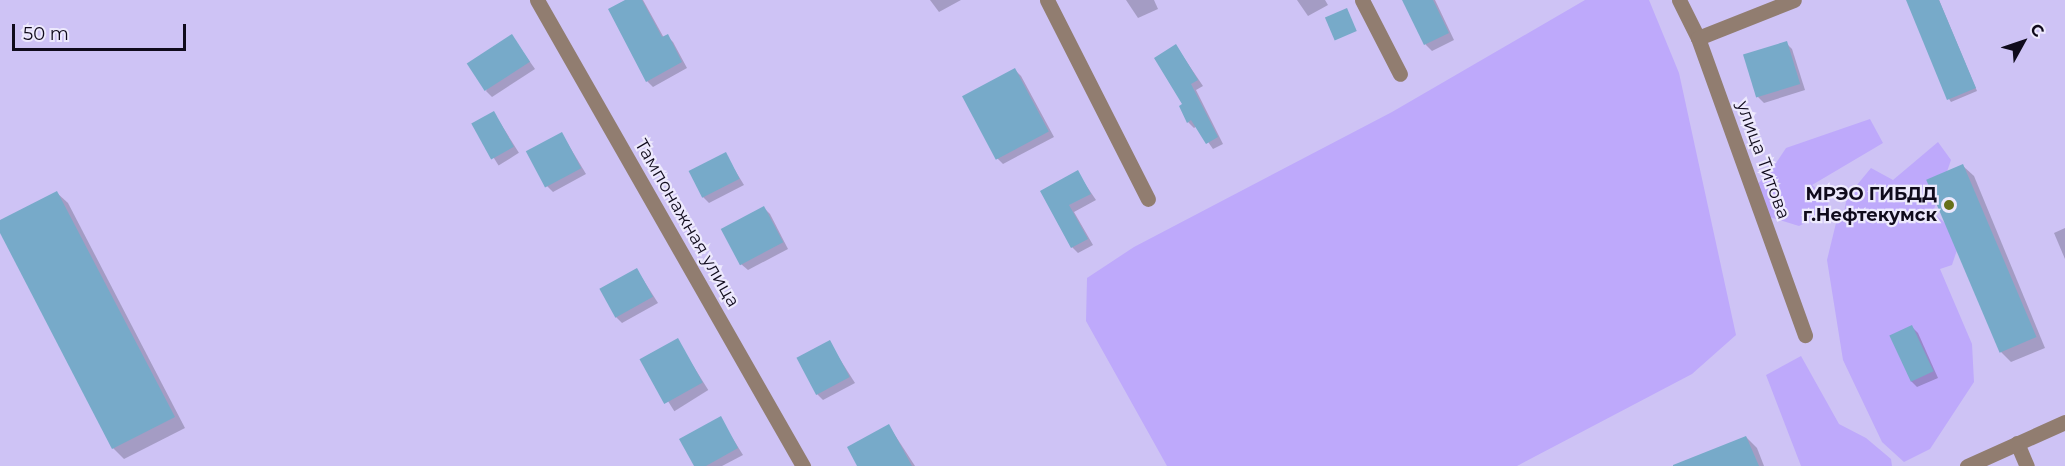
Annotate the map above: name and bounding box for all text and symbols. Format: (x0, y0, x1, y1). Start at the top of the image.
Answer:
scale bar (15, 12, 189, 50)
north arrow (1993, 12, 2053, 72)
text: С (2026, 20, 2048, 41)
text: 50 m (23, 23, 69, 45)
street label: улица Титова (1732, 98, 1794, 222)
street label: Тампонажная улица (630, 135, 744, 311)
place label: МРЭО ГИБДД г.Нефтекумск (1803, 184, 1937, 226)
marker: МРЭО ГИБДД г.Нефтекумск (1942, 198, 1956, 212)

